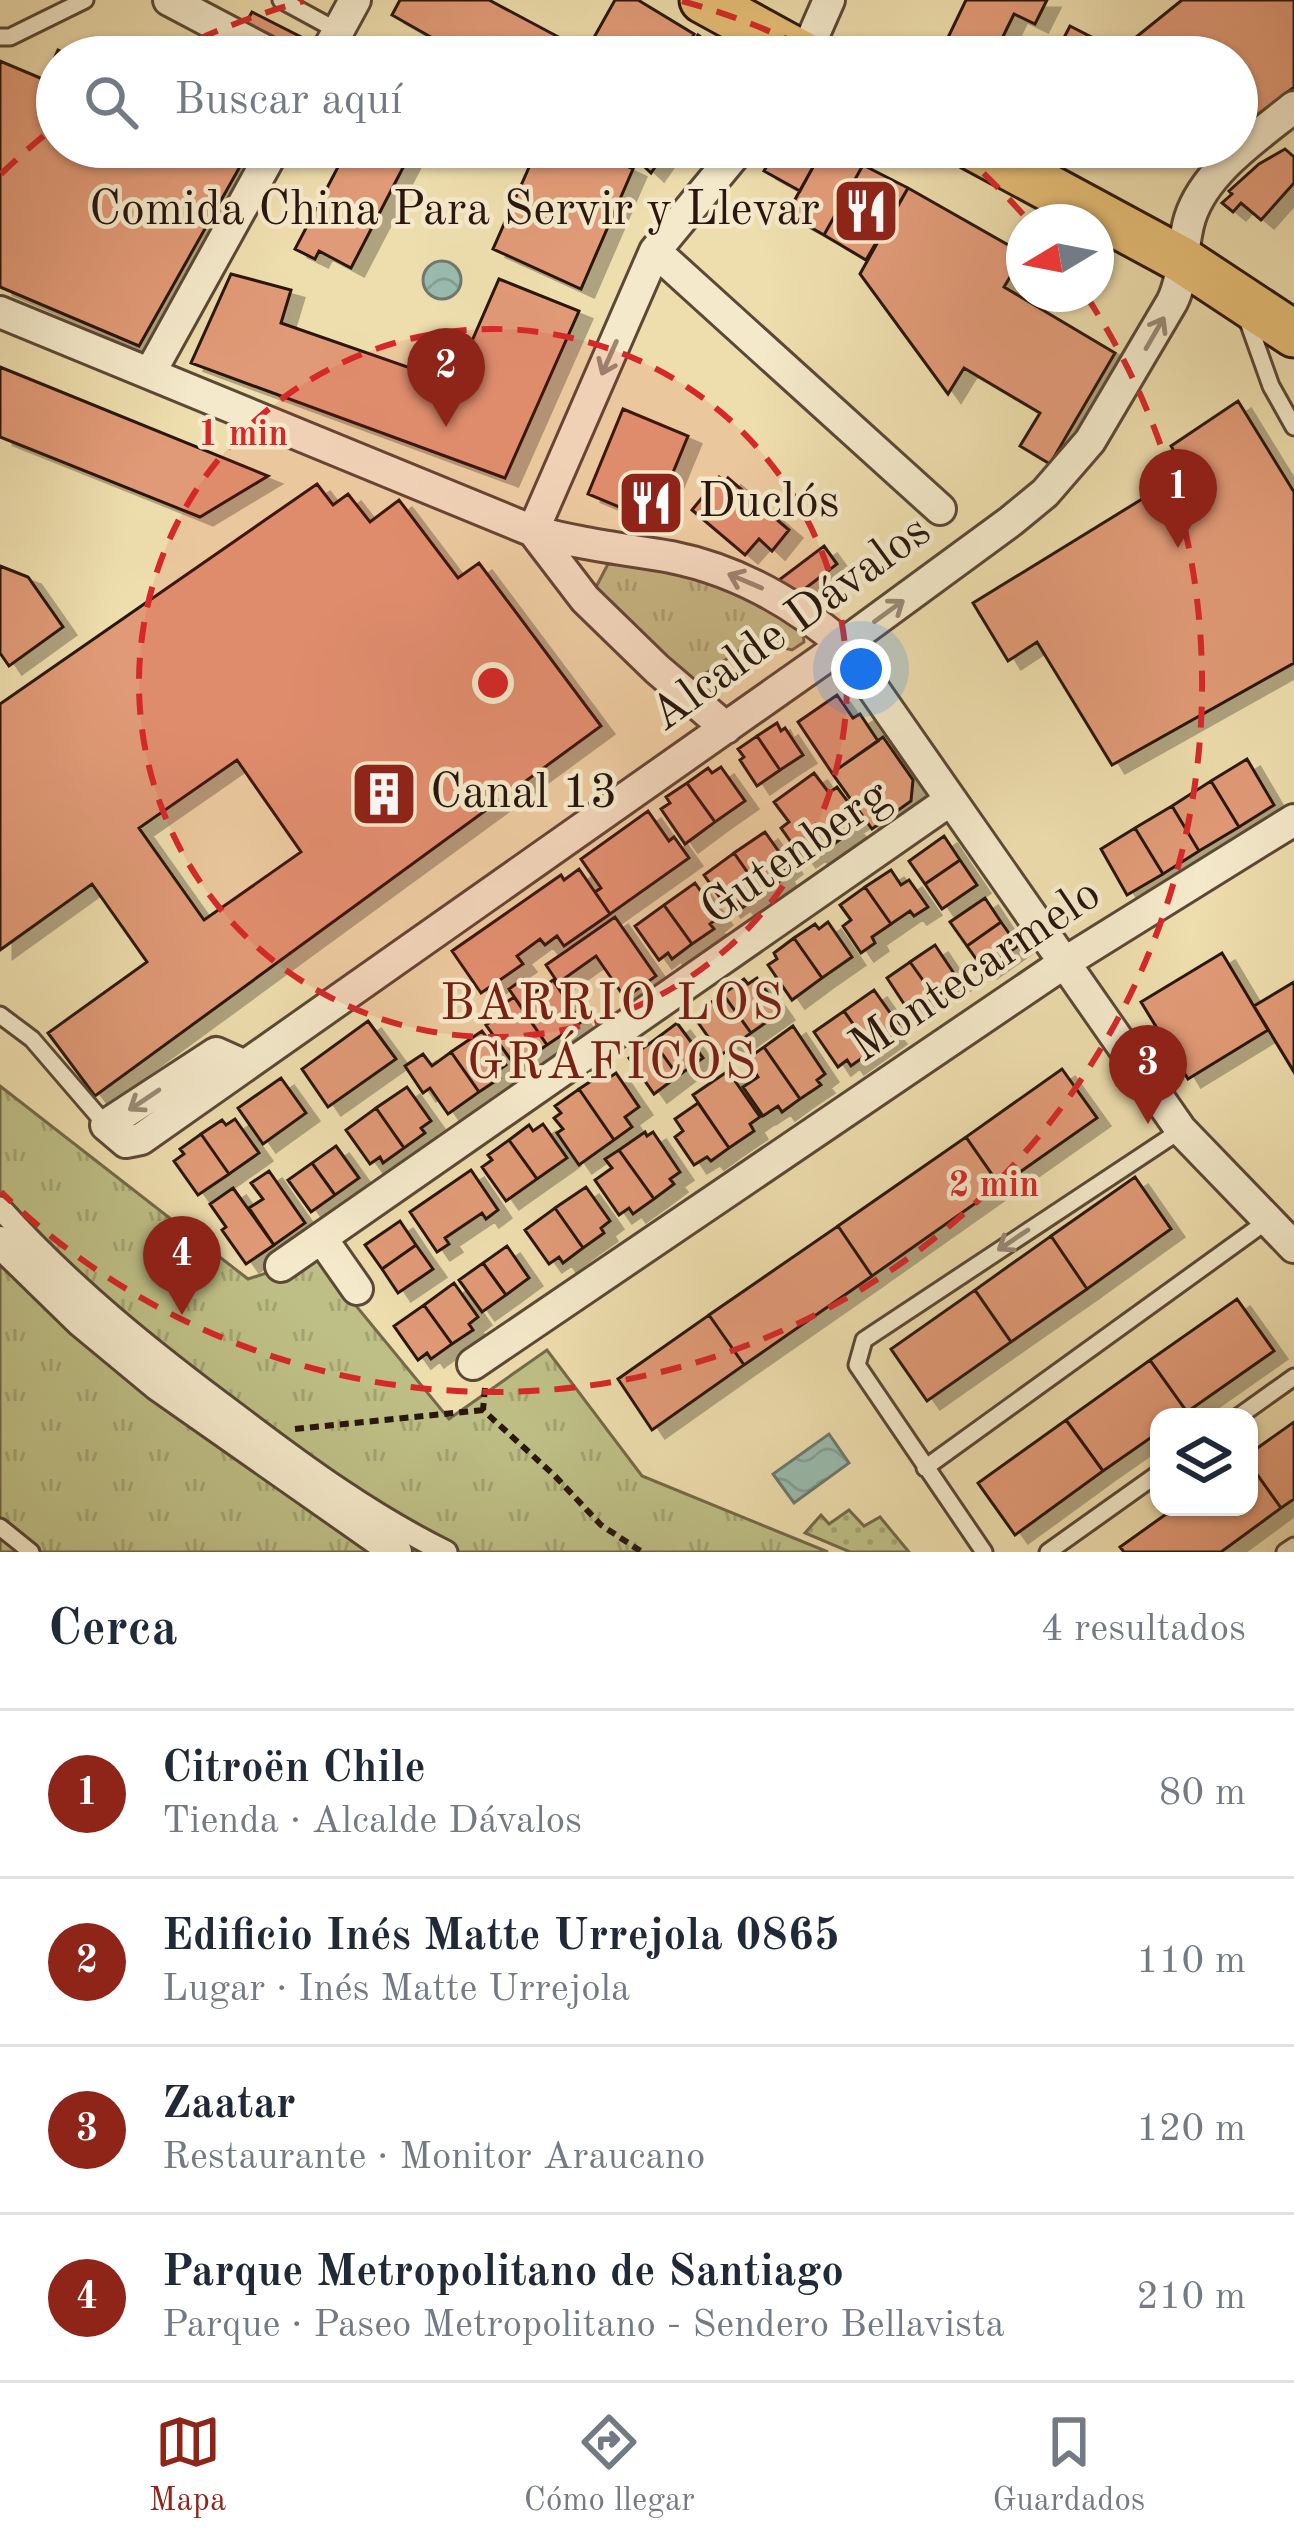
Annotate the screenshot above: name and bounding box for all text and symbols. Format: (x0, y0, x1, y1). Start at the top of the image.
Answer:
search box (36, 36, 1258, 168)
icon: search (78, 69, 144, 135)
text: Buscar aquí (174, 79, 403, 124)
restaurant icon: Comida China Para Servir y Llevar (831, 176, 901, 246)
place label: Comida China Para Servir y Llevar (89, 187, 820, 235)
north arrow (1006, 204, 1114, 312)
one-way arrow (1143, 316, 1167, 351)
pin: 2 (407, 328, 485, 427)
one-way arrow (596, 340, 618, 376)
text: 1 min (198, 418, 288, 454)
pin: 1 (1139, 449, 1217, 548)
restaurant icon: Duclós (616, 468, 686, 538)
place label: Duclós (698, 479, 840, 527)
street label: Alcalde Dávalos (642, 507, 940, 741)
one-way arrow (728, 569, 764, 591)
one-way arrow (872, 598, 905, 624)
your location (831, 639, 891, 699)
centre of rings (472, 662, 514, 704)
building icon: Canal 13 (349, 759, 419, 829)
place label: Canal 13 (430, 770, 618, 818)
street label: Gutenberg (693, 771, 899, 935)
street label: Montecarmelo (842, 870, 1110, 1072)
district label: BARRIO LOS GRÁFICOS (440, 980, 786, 1090)
pin: 3 (1109, 1025, 1187, 1124)
one-way arrow (128, 1087, 162, 1112)
text: 2 min (949, 1169, 1039, 1205)
pin: 4 (143, 1216, 221, 1315)
one-way arrow (996, 1228, 1030, 1253)
map controls (1150, 1408, 1258, 1516)
button: layers (1150, 1408, 1258, 1516)
text: Cerca (48, 1605, 178, 1656)
text: 4 resultados (1041, 1610, 1246, 1649)
text: Citroën Chile (162, 1747, 426, 1792)
text: 1 (76, 1774, 98, 1813)
text: 80 m (1159, 1774, 1246, 1813)
text: Tienda · Alcalde Dávalos (162, 1802, 582, 1841)
text: Edificio Inés Matte Urrejola 0865 (162, 1915, 840, 1960)
text: 2 (76, 1942, 98, 1981)
text: 110 m (1136, 1942, 1246, 1981)
text: Lugar · Inés Matte Urrejola (162, 1970, 630, 2009)
text: Zaatar (162, 2083, 296, 2128)
text: 3 (76, 2110, 98, 2149)
text: 120 m (1136, 2110, 1246, 2149)
text: Restaurante · Monitor Araucano (162, 2138, 705, 2177)
text: Parque Metropolitano de Santiago (162, 2251, 844, 2296)
text: 4 (76, 2278, 98, 2317)
text: 210 m (1136, 2278, 1246, 2317)
text: Parque · Paseo Metropolitano - Sendero Bellavista (162, 2306, 1005, 2345)
tab: Mapa (149, 2409, 226, 2522)
tab: Cómo llegar (524, 2409, 695, 2522)
tab: Guardados (992, 2409, 1145, 2522)

